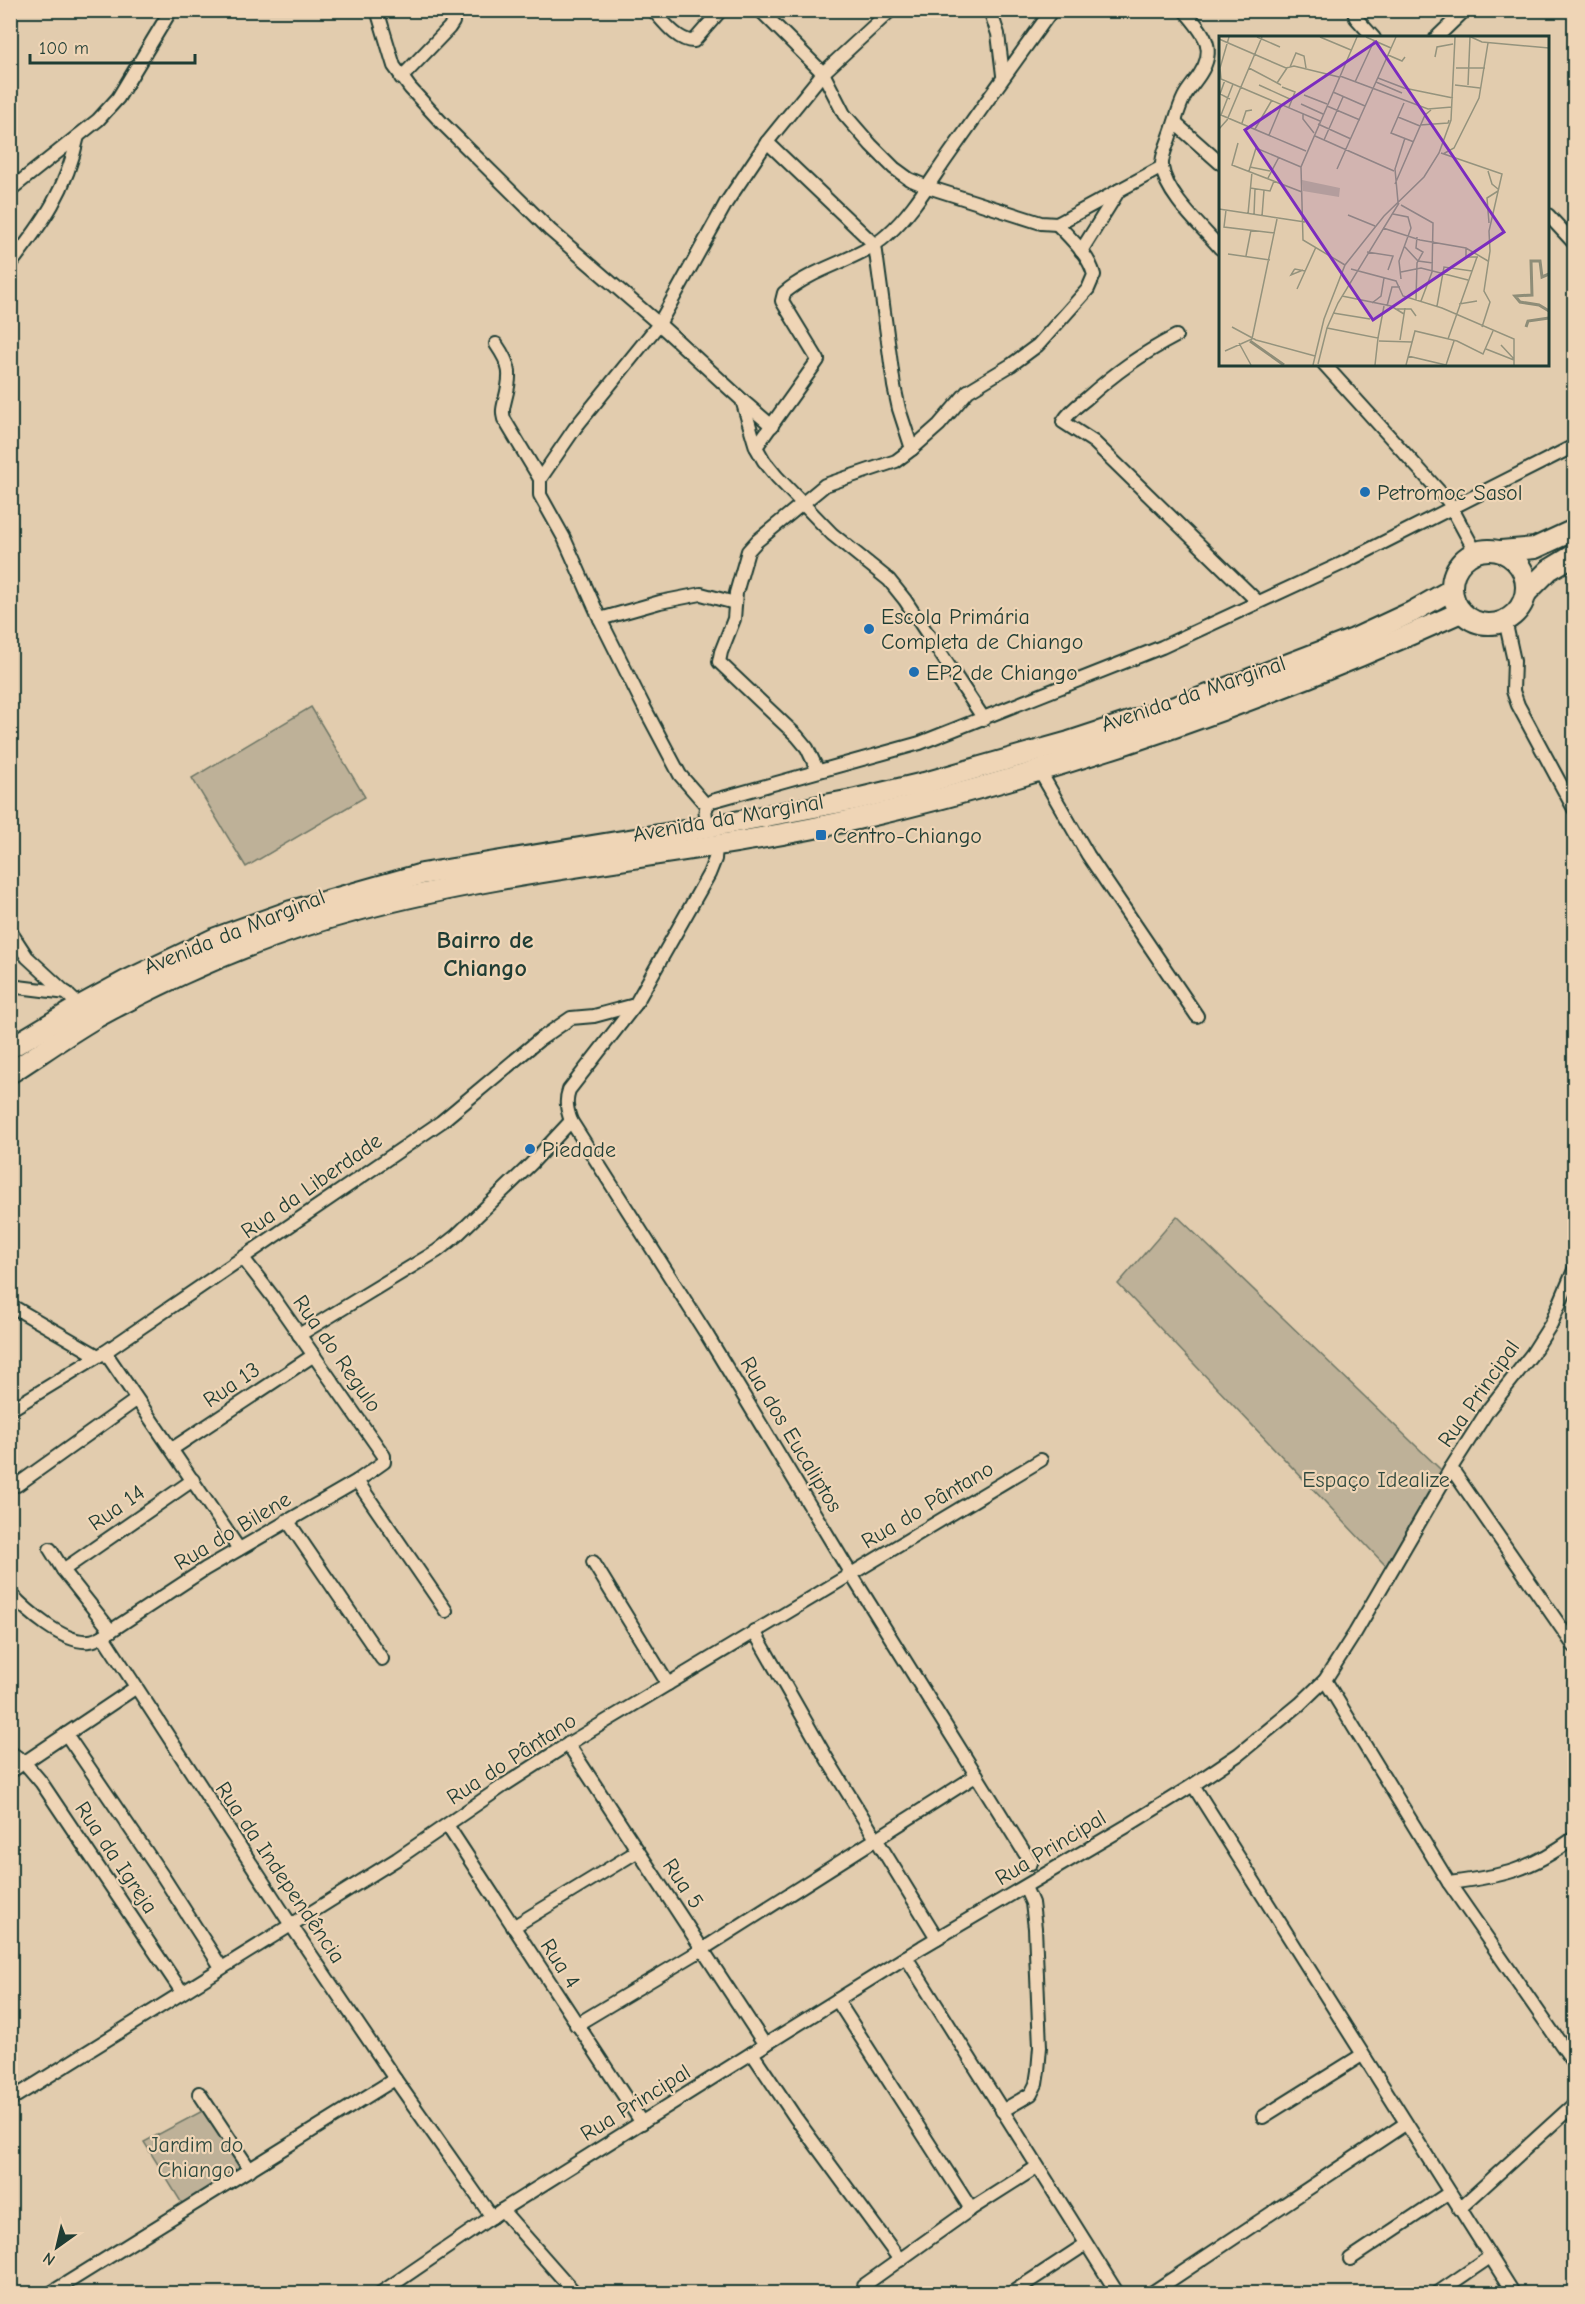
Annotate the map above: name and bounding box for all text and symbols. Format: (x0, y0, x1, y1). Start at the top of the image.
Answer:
scale bar (30, 27, 195, 65)
inset map (1219, 36, 1549, 366)
text: 100 m (39, 38, 89, 59)
place label: Petromoc Sasol (1377, 480, 1523, 506)
marker: Petromoc Sasol (1358, 485, 1372, 499)
place label: Escola Primária Completa de Chiango (881, 604, 1083, 655)
marker: Escola Primária Completa de Chiango (862, 622, 876, 636)
street label: Avenida da Marginal (1098, 650, 1289, 738)
place label: EP2 de Chiango (926, 660, 1078, 686)
marker: EP2 de Chiango (907, 665, 921, 679)
street label: Avenida da Marginal (631, 788, 826, 848)
place label: Centro-Chiango (833, 823, 982, 849)
marker: Centro-Chiango (814, 828, 828, 842)
street label: Avenida da Marginal (140, 884, 329, 980)
district label: Bairro de Chiango (437, 926, 534, 982)
street label: Rua da Liberdade (236, 1128, 387, 1244)
place label: Piedade (542, 1137, 616, 1163)
marker: Piedade (523, 1142, 537, 1156)
street label: Rua do Regulo (287, 1290, 387, 1417)
street label: Rua Principal (1432, 1335, 1525, 1452)
street label: Rua dos Eucaliptos (734, 1352, 848, 1517)
street label: Rua 13 (198, 1356, 265, 1413)
street label: Rua do Pântano (857, 1455, 998, 1554)
park label: Espaço Idealize (1302, 1467, 1450, 1493)
street label: Rua 14 (84, 1479, 150, 1536)
street label: Rua do Bilene (170, 1486, 296, 1576)
street label: Rua do Pântano (442, 1707, 581, 1810)
street label: Rua da Independência (210, 1777, 351, 1968)
street label: Rua da Igreja (69, 1797, 163, 1919)
street label: Rua Principal (990, 1805, 1111, 1891)
street label: Rua 5 (657, 1853, 709, 1914)
street label: Rua 4 (535, 1934, 586, 1993)
street label: Rua Principal (576, 2059, 695, 2147)
park label: Jardim do Chiango (149, 2132, 243, 2183)
north arrow (27, 2217, 87, 2277)
text: N (40, 2248, 59, 2269)

